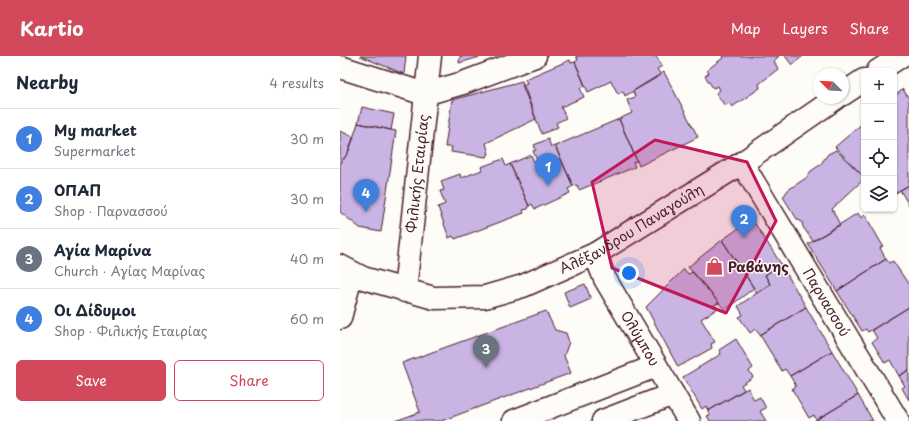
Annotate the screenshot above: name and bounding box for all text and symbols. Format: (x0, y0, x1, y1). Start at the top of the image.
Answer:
text: Kartio (20, 14, 83, 42)
text: Map (731, 18, 761, 39)
text: Layers (783, 18, 828, 39)
text: Share (850, 18, 889, 39)
north arrow (813, 68, 849, 104)
map controls (861, 68, 897, 212)
button: + (861, 68, 897, 104)
text: Nearby (16, 69, 78, 95)
text: 4 results (270, 73, 324, 92)
button: − (861, 104, 897, 140)
street label: Φιλικής Εταιρίας (400, 113, 434, 234)
text: My market (54, 118, 137, 141)
text: 1 (26, 129, 32, 148)
text: 30 m (290, 129, 324, 148)
button: locate (861, 140, 897, 176)
text: Supermarket (54, 141, 136, 160)
pin: 1 (535, 153, 561, 186)
button: layers (861, 176, 897, 212)
text: ΟΠΑΠ (54, 178, 101, 201)
street label: Αλέξανδρου Παναγούλη (556, 178, 707, 279)
pin: 4 (353, 179, 379, 212)
text: 2 (24, 189, 34, 208)
text: 30 m (290, 189, 324, 208)
text: Shop · Παρνασσού (54, 201, 168, 220)
pin: 2 (731, 205, 757, 238)
text: Αγία Μαρίνα (54, 238, 152, 261)
text: 3 (25, 249, 33, 268)
text: 40 m (290, 249, 324, 268)
place label: Ραβάνης (728, 256, 789, 277)
shop icon: Ραβάνης (705, 257, 725, 277)
text: Church · Αγίας Μαρίνας (54, 261, 205, 280)
your location (619, 263, 639, 283)
street label: Παρνασσού (798, 264, 856, 340)
text: Οι Δίδυμοι (54, 298, 136, 321)
street label: Ολύμπου (616, 307, 665, 370)
text: 4 (25, 309, 33, 328)
text: 60 m (290, 309, 324, 328)
text: Shop · Φιλικής Εταιρίας (54, 321, 208, 340)
pin: 3 (473, 335, 499, 368)
button: Save (16, 360, 166, 401)
button: Share (174, 360, 324, 401)

